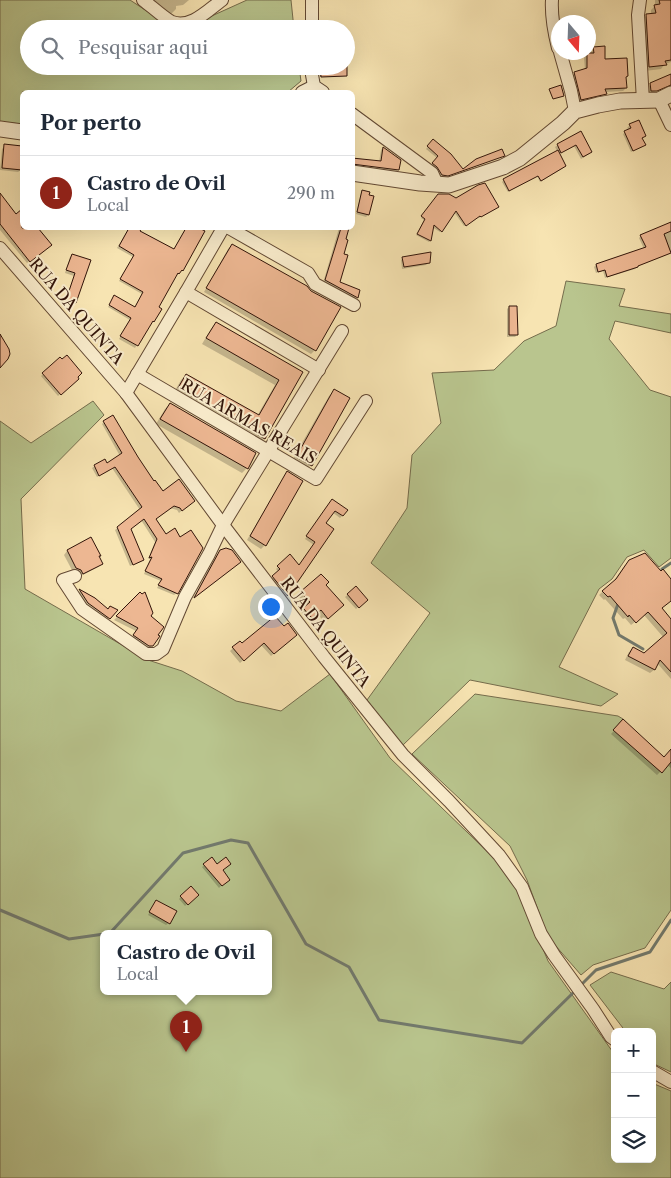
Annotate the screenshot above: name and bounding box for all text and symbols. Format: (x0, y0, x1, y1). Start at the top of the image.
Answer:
north arrow (551, 15, 596, 60)
search box (20, 20, 355, 75)
icon: search (38, 34, 66, 62)
text: Pesquisar aqui (78, 36, 208, 59)
text: Por perto (40, 110, 141, 135)
text: Castro de Ovil (87, 172, 226, 195)
text: 1 (52, 183, 60, 203)
text: 290 m (287, 183, 335, 203)
text: Local (87, 195, 129, 215)
street label: RUA DA QUINTA (25, 254, 129, 369)
street label: RUA ARMAS REAIS (177, 374, 321, 468)
street label: RUA DA QUINTA (277, 573, 376, 692)
your location (258, 594, 284, 620)
popup (100, 930, 272, 995)
text: Castro de Ovil (117, 941, 255, 964)
text: Local (117, 964, 159, 984)
pin: 1 (170, 1011, 202, 1052)
map controls (611, 1028, 656, 1163)
button: + (611, 1028, 656, 1073)
button: − (611, 1073, 656, 1118)
button: layers (611, 1118, 656, 1163)

